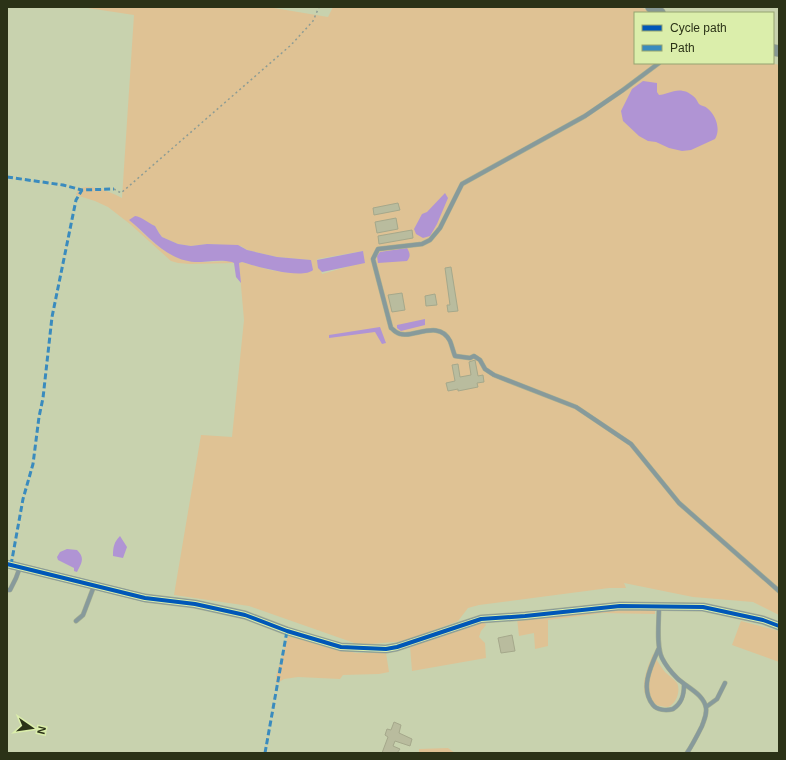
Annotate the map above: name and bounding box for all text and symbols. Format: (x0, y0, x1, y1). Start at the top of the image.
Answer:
legend (634, 12, 774, 64)
text: Cycle path (670, 21, 727, 35)
text: Path (670, 41, 695, 55)
north arrow (12, 708, 52, 748)
text: N (35, 725, 48, 736)

